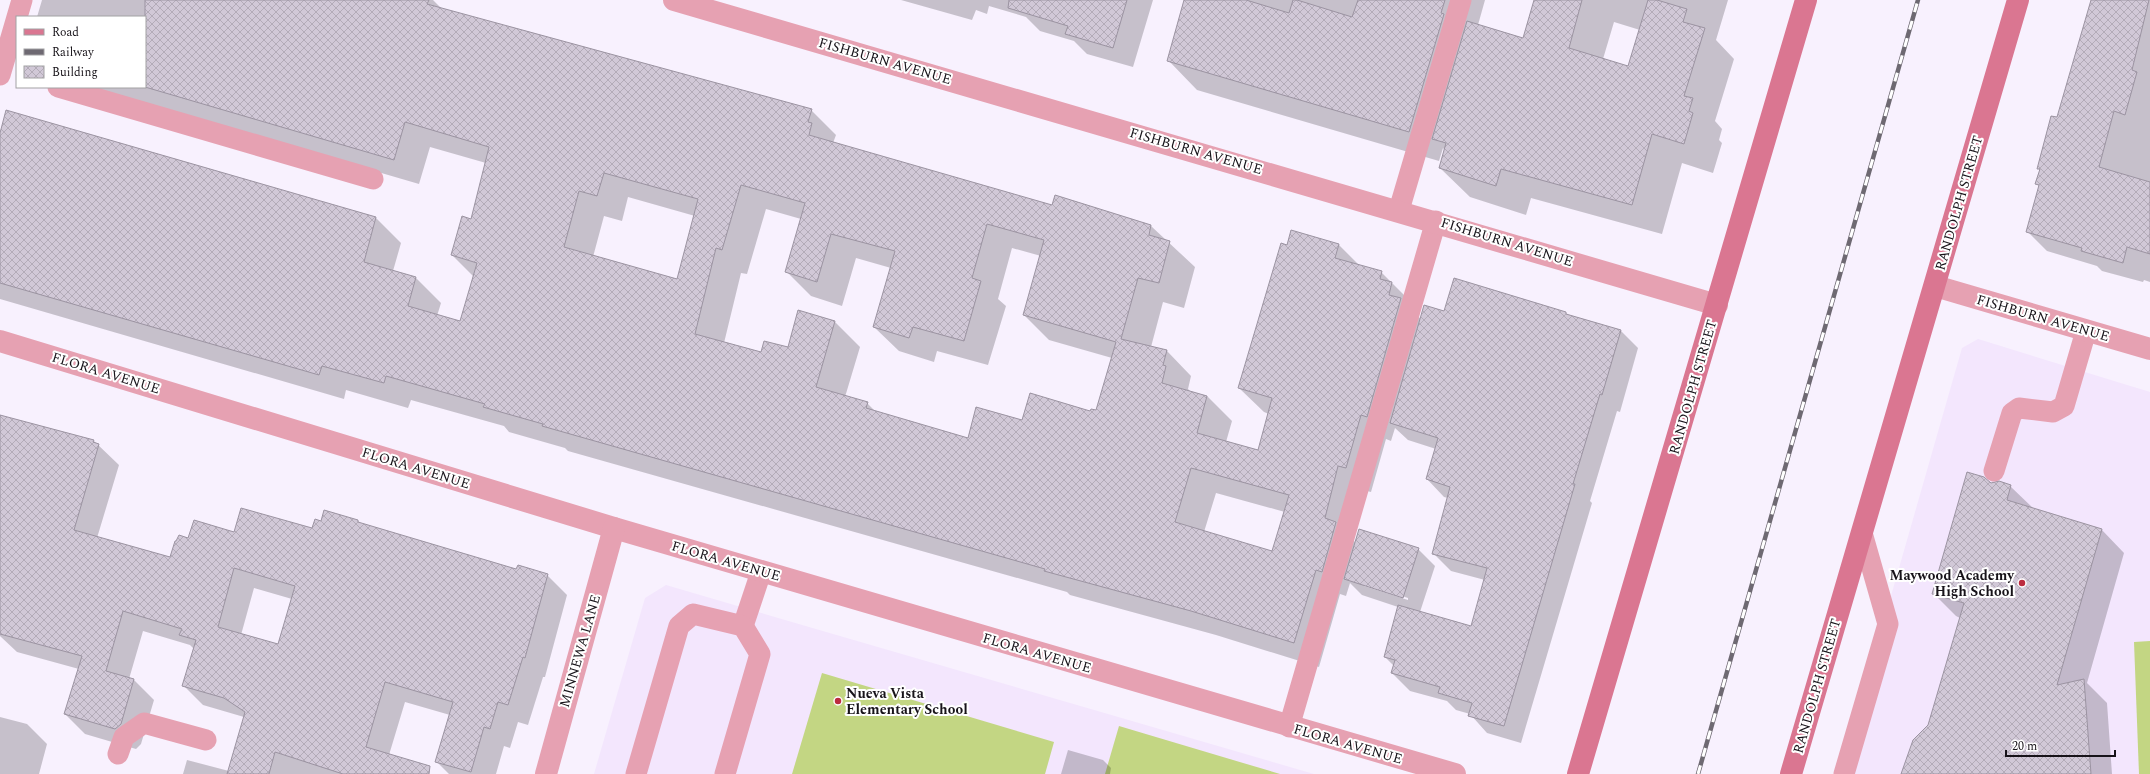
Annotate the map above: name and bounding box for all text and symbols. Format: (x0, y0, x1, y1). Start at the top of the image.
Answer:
legend (16, 16, 146, 88)
text: Road (52, 23, 79, 42)
street label: FISHBURN AVENUE (816, 32, 954, 90)
text: Railway (52, 43, 95, 62)
text: Building (52, 63, 98, 82)
street label: FISHBURN AVENUE (1127, 122, 1265, 180)
street label: RANDOLPH STREET (1930, 133, 1988, 273)
street label: FISHBURN AVENUE (1438, 212, 1576, 272)
street label: FISHBURN AVENUE (1974, 289, 2112, 347)
street label: RANDOLPH STREET (1664, 317, 1722, 457)
street label: FLORA AVENUE (49, 347, 163, 399)
street label: FLORA AVENUE (359, 442, 473, 494)
street label: FLORA AVENUE (669, 535, 783, 587)
place label: Maywood Academy High School (1889, 565, 2015, 602)
marker: Maywood Academy High School (2017, 578, 2027, 588)
street label: MINNEWA LANE (554, 592, 606, 710)
street label: RANDOLPH STREET (1788, 616, 1846, 756)
street label: FLORA AVENUE (980, 627, 1094, 679)
place label: Nueva Vista Elementary School (846, 683, 968, 720)
marker: Nueva Vista Elementary School (833, 696, 843, 706)
street label: FLORA AVENUE (1291, 718, 1405, 770)
scale bar (2006, 732, 2115, 758)
text: 20 m (2012, 737, 2037, 756)

